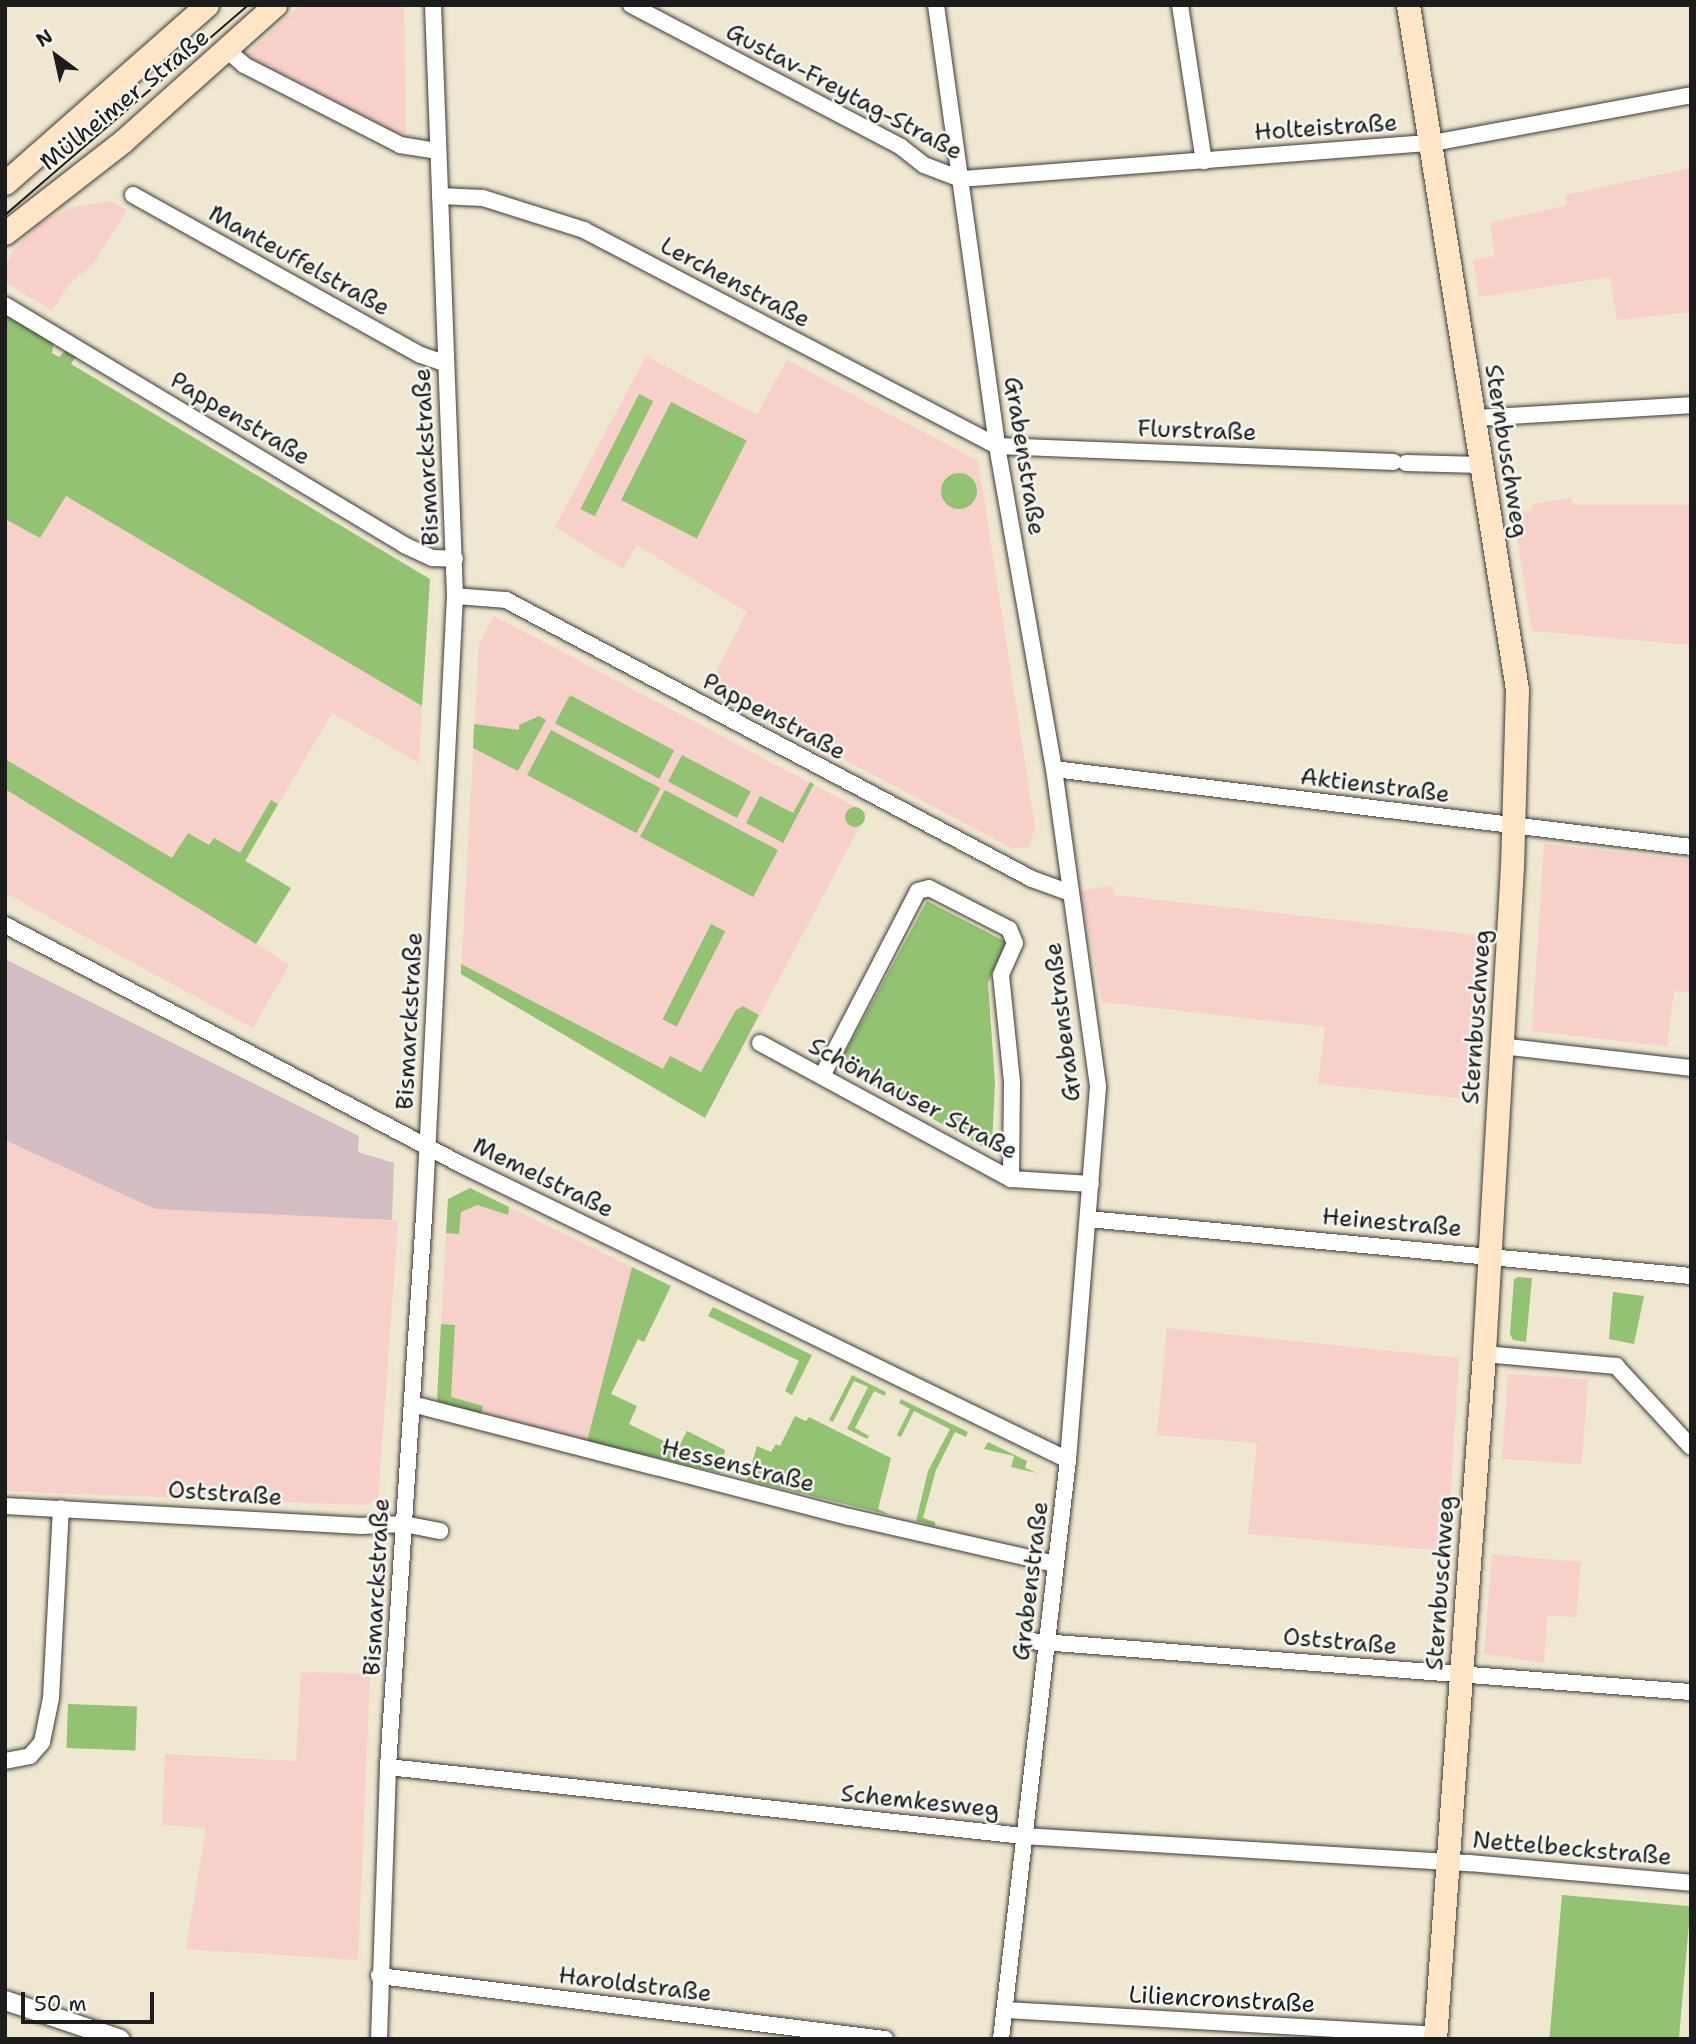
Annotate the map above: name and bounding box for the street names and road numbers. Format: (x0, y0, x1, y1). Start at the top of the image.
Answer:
street label: Gustav-Freytag-Straße (721, 17, 967, 167)
street label: Mülheimer Straße (35, 23, 215, 177)
street label: Holteistraße (1253, 109, 1399, 147)
street label: Manteuffelstraße (203, 199, 395, 323)
street label: Lerchenstraße (655, 231, 815, 335)
street label: Sternbuschweg (1478, 362, 1534, 540)
street label: Pappenstraße (165, 366, 315, 472)
street label: Bismarckstraße (408, 367, 446, 547)
street label: Grabenstraße (997, 375, 1051, 537)
street label: Flurstraße (1137, 415, 1257, 447)
street label: Pappenstraße (697, 667, 851, 767)
street label: Aktienstraße (1299, 763, 1451, 809)
street label: Sternbuschweg (1457, 929, 1497, 1105)
street label: Bismarckstraße (391, 931, 429, 1111)
street label: Grabenstraße (1039, 941, 1087, 1103)
street label: Schönhauser Straße (804, 1032, 1022, 1166)
street label: Memelstraße (468, 1132, 618, 1224)
street label: Heinestraße (1321, 1203, 1463, 1243)
street label: Hessenstraße (658, 1433, 818, 1499)
street label: Oststraße (167, 1476, 283, 1512)
street label: Sternbuschweg (1421, 1495, 1461, 1671)
street label: Bismarckstraße (358, 1497, 396, 1677)
street label: Grabenstraße (1007, 1500, 1055, 1662)
street label: Oststraße (1282, 1623, 1398, 1661)
street label: Schemkesweg (839, 1779, 1001, 1825)
street label: Nettelbeckstraße (1471, 1826, 1673, 1872)
street label: Haroldstraße (557, 1961, 713, 2009)
street label: Liliencronstraße (1128, 1981, 1316, 2019)

